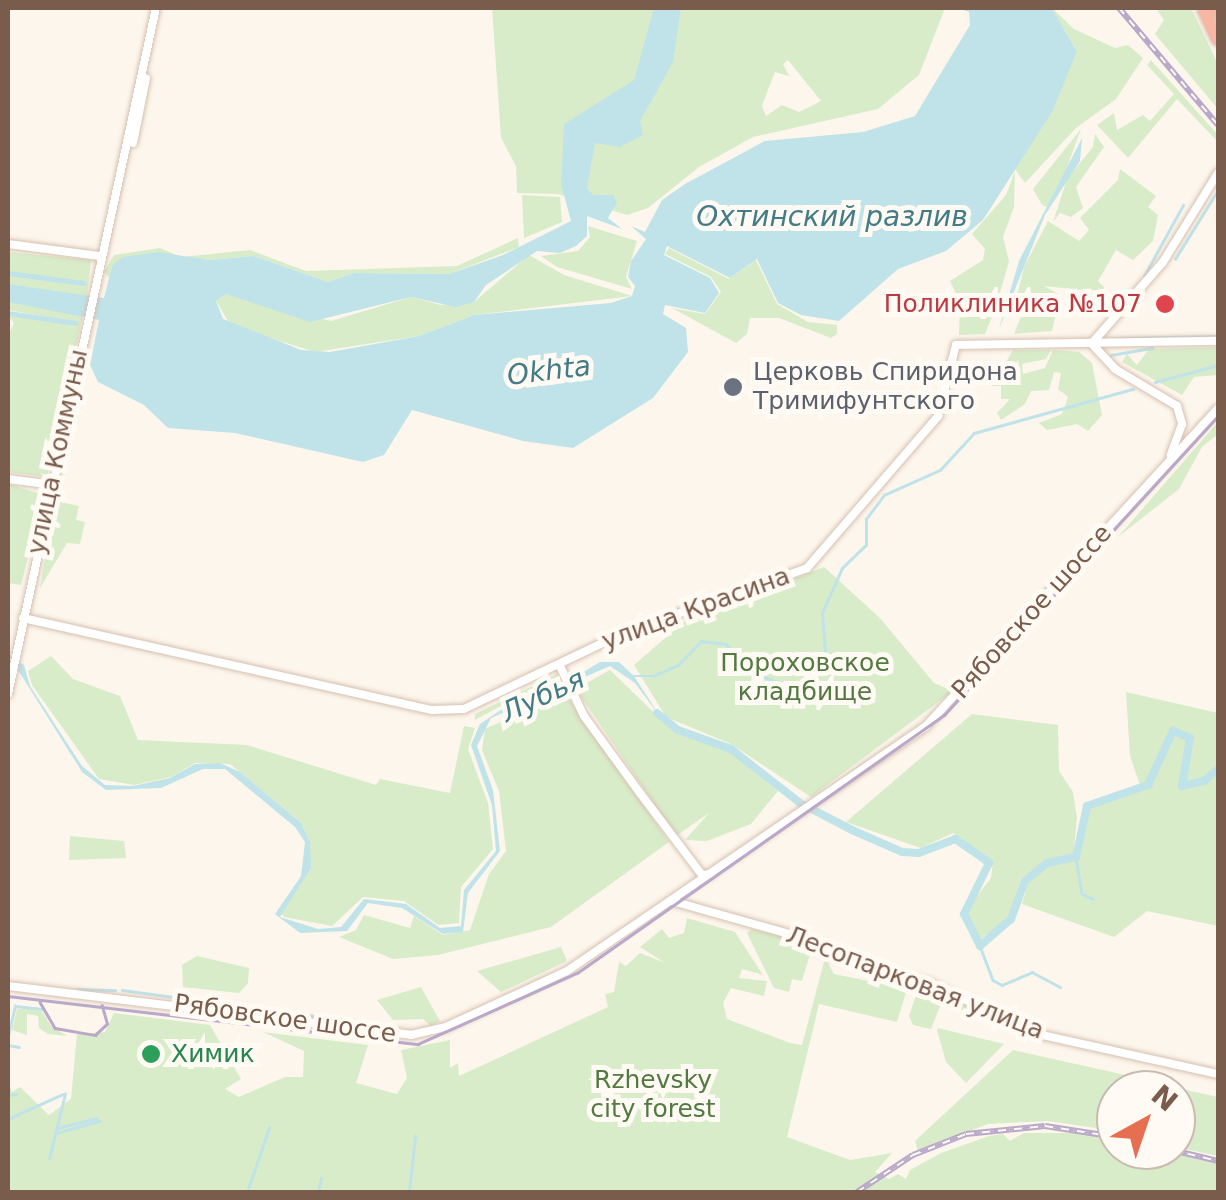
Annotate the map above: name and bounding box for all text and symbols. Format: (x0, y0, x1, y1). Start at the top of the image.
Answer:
water label: Охтинский разлив (696, 200, 968, 234)
place label: Поликлиника №107 (884, 289, 1142, 319)
marker: Поликлиника №107 (1152, 291, 1178, 317)
street label: улица Коммуны (22, 347, 94, 557)
water label: Okhta (505, 349, 593, 393)
place label: Церковь Спиридона Тримифунтского (753, 358, 1018, 417)
marker: Церковь Спиридона Тримифунтского (722, 376, 744, 398)
street label: Рябовское шоссе (946, 519, 1118, 705)
street label: улица Красина (598, 561, 794, 657)
park label: Пороховское кладбище (720, 649, 890, 708)
water label: Лубья (496, 662, 590, 730)
street label: Лесопарковая улица (782, 920, 1048, 1046)
street label: Рябовское шоссе (172, 989, 398, 1049)
place label: Химик (171, 1039, 255, 1069)
marker: Химик (140, 1043, 162, 1065)
park label: Rzhevsky city forest (590, 1066, 716, 1125)
north arrow (1096, 1070, 1196, 1170)
text: N (1145, 1078, 1184, 1118)

